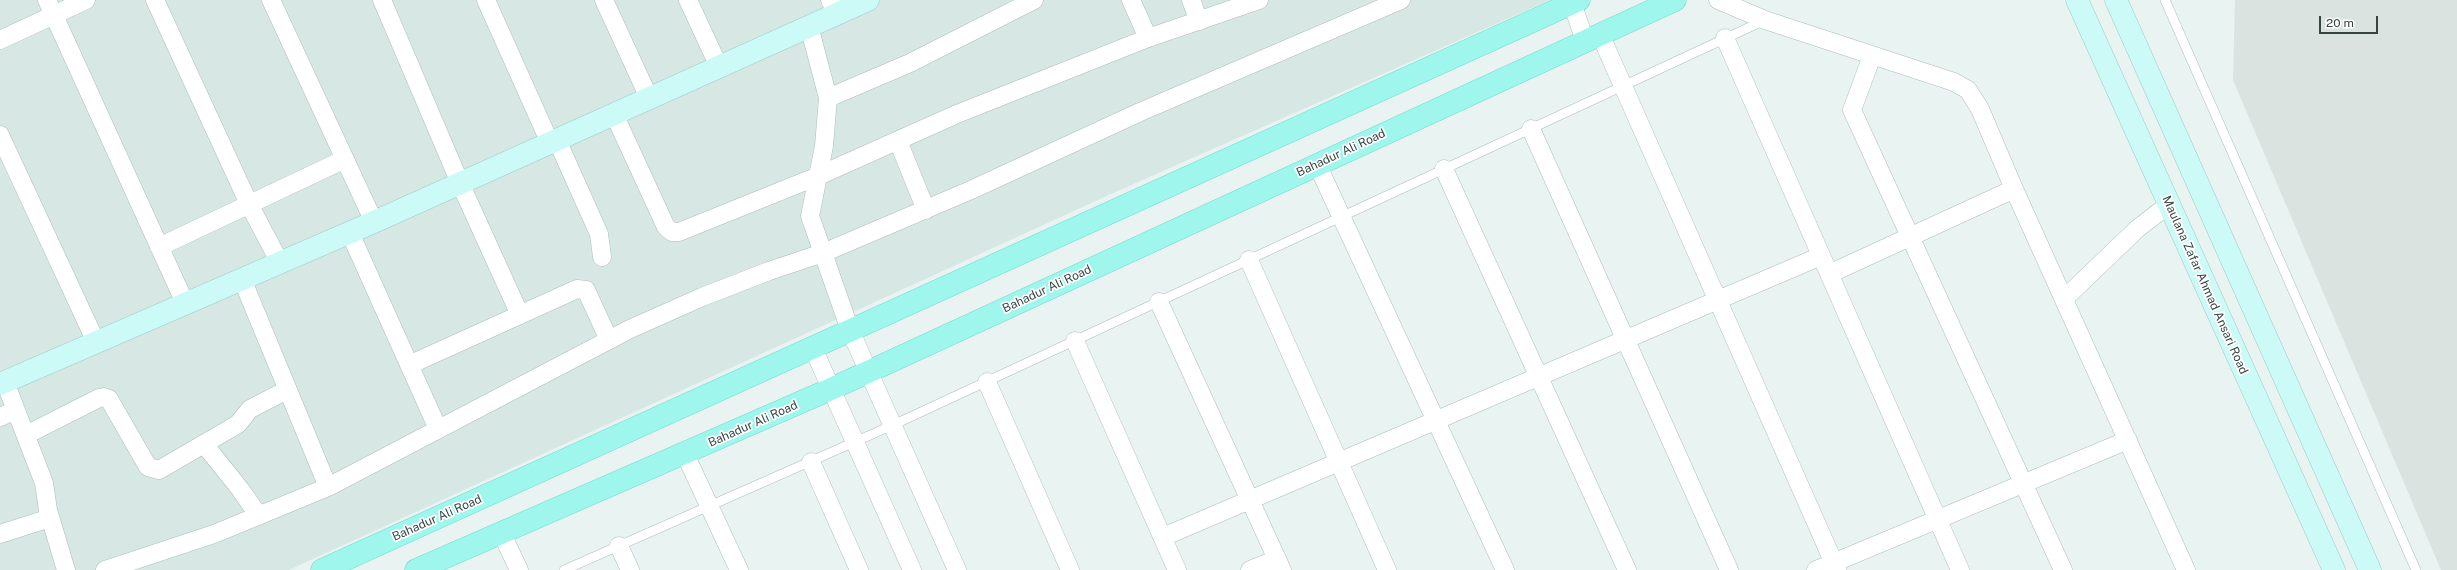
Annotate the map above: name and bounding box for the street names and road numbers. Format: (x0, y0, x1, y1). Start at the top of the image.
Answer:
street label: Bahadur Ali Road (1294, 126, 1388, 180)
street label: Maulana Zafar Ahmad Ansari Road (2159, 194, 2251, 376)
street label: Bahadur Ali Road (1000, 262, 1094, 316)
street label: Bahadur Ali Road (706, 398, 800, 450)
street label: Bahadur Ali Road (390, 492, 484, 544)

